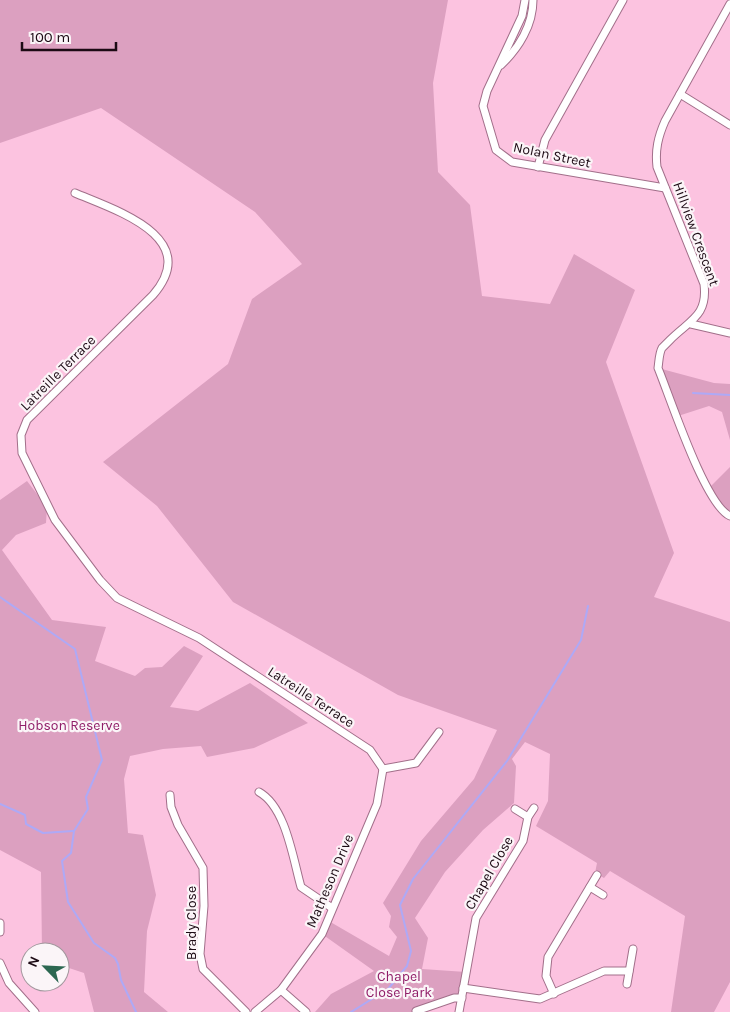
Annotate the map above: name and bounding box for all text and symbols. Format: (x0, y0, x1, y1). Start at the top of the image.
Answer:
scale bar (22, 20, 116, 52)
text: 100 m (30, 28, 70, 46)
street label: Nolan Street (512, 138, 592, 172)
street label: Hillview Crescent (669, 180, 723, 288)
street label: Latreille Terrace (17, 332, 99, 414)
street label: Latreille Terrace (265, 663, 357, 731)
park label: Hobson Reserve (18, 717, 120, 734)
street label: Matheson Drive (303, 832, 357, 930)
street label: Chapel Close (461, 833, 517, 913)
street label: Brady Close (183, 886, 200, 960)
north arrow (20, 942, 70, 992)
text: N (24, 954, 43, 970)
park label: Chapel Close Park (366, 968, 432, 1001)

